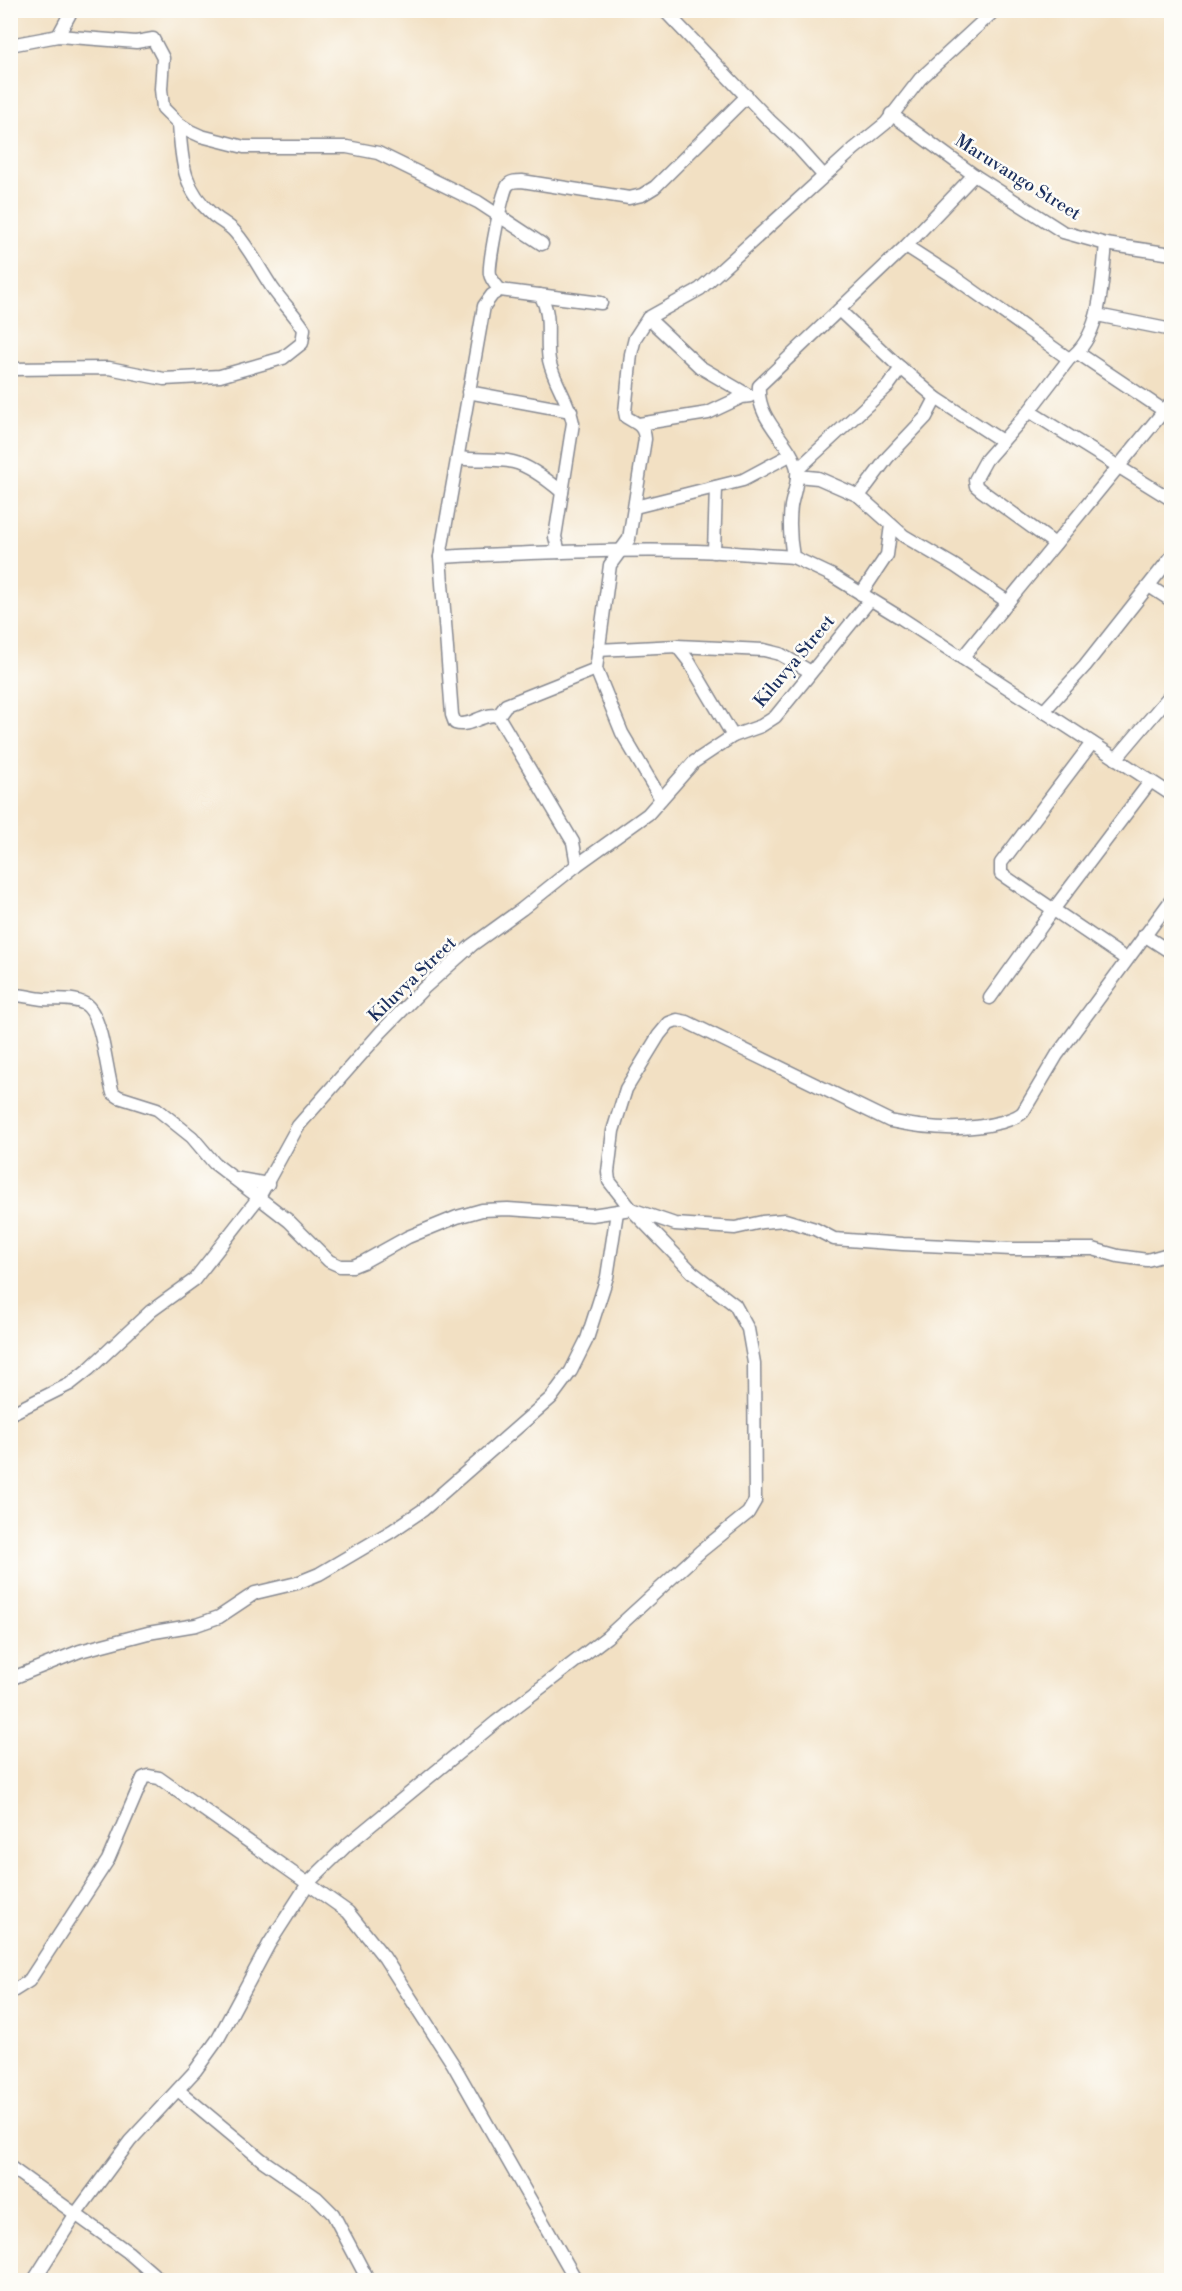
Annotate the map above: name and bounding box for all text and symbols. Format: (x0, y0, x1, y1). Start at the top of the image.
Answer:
street label: Maruvango Street (950, 129, 1086, 226)
street label: Kiluvya Street (749, 610, 840, 712)
street label: Kiluvya Street (363, 931, 462, 1027)

